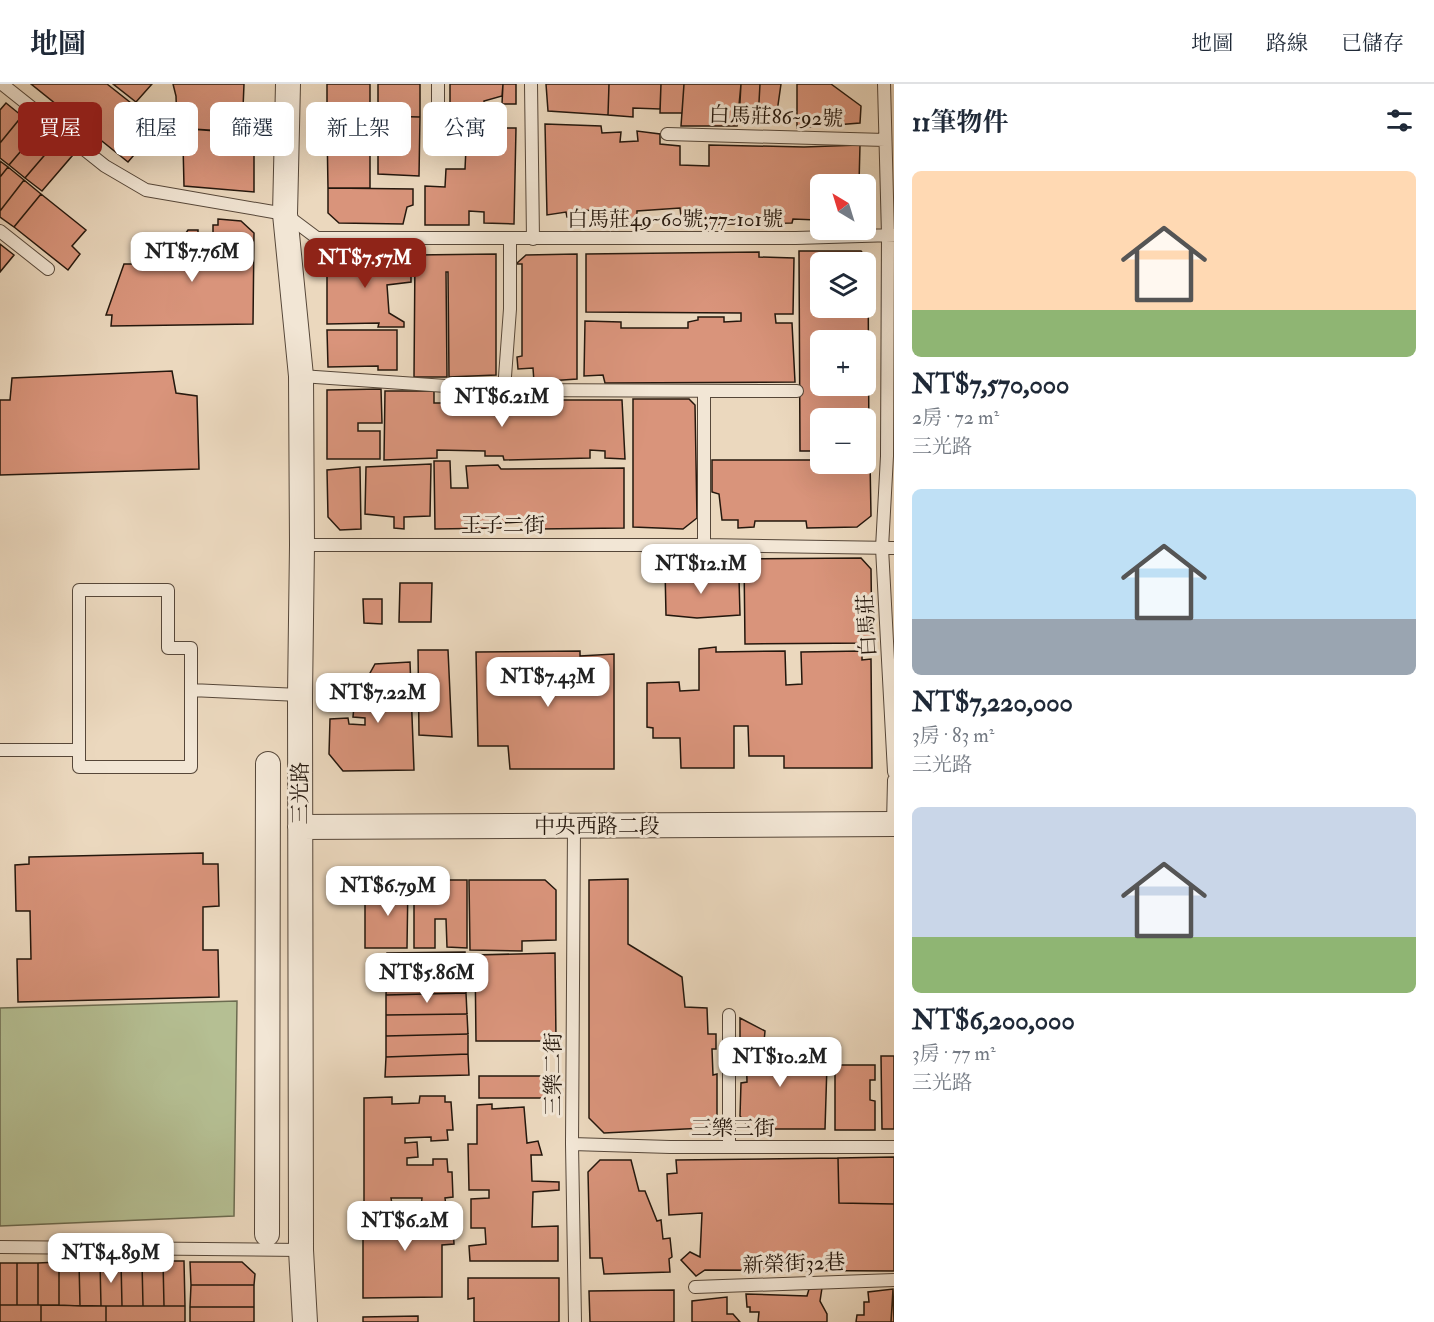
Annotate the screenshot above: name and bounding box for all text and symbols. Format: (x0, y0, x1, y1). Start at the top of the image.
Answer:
text: 地圖 (30, 27, 86, 62)
text: 地圖 (1191, 30, 1233, 57)
text: 路線 (1266, 30, 1308, 57)
text: 已儲存 (1341, 30, 1404, 57)
street label: 白馬莊86~92號 (708, 101, 844, 133)
chip: 買屋 (18, 102, 102, 156)
chip: 租屋 (114, 102, 198, 156)
chip: 篩選 (210, 102, 294, 156)
chip: 新上架 (306, 102, 411, 156)
chip: 公寓 (423, 102, 507, 156)
icon: filters (1383, 104, 1416, 137)
text: 11筆物件 (912, 107, 1009, 139)
north arrow (810, 174, 876, 240)
map controls (810, 174, 876, 474)
street label: 白馬莊49~60號;77~101號 (567, 206, 783, 233)
icon: home (1110, 210, 1218, 318)
pin: NT$7.76M (130, 232, 254, 283)
pin: NT$7.57M (303, 238, 427, 289)
text: NT$7.76M (145, 239, 239, 264)
text: NT$7.57M (318, 245, 412, 270)
button: layers (810, 252, 876, 318)
button: + (810, 330, 876, 396)
text: NT$7,570,000 (912, 369, 1069, 401)
pin: NT$6.21M (440, 377, 564, 428)
text: NT$6.21M (455, 384, 549, 409)
text: 2房 · 72 m² (912, 405, 999, 430)
button: − (810, 408, 876, 474)
text: 三光路 (912, 434, 972, 459)
street label: 王子二街 (461, 512, 545, 539)
icon: home (1110, 528, 1218, 636)
pin: NT$12.1M (639, 544, 763, 595)
text: NT$12.1M (655, 551, 747, 576)
street label: 白馬莊 (852, 593, 882, 657)
pin: NT$7.43M (486, 657, 610, 708)
text: NT$7.43M (501, 664, 595, 689)
pin: NT$7.22M (316, 673, 440, 724)
text: NT$7.22M (330, 680, 426, 705)
text: NT$7,220,000 (912, 687, 1073, 719)
text: 3房 · 83 m² (912, 723, 994, 748)
text: 三光路 (912, 752, 972, 777)
street label: 三光路 (287, 762, 314, 825)
street label: 中央西路二段 (534, 813, 660, 840)
icon: home (1110, 846, 1218, 954)
pin: NT$6.79M (326, 866, 450, 917)
text: NT$6.79M (340, 873, 436, 898)
pin: NT$5.86M (365, 953, 489, 1004)
text: NT$5.86M (379, 960, 475, 985)
text: NT$6,200,000 (912, 1005, 1075, 1037)
street label: 三樂二街 (540, 1032, 567, 1116)
pin: NT$10.2M (718, 1037, 842, 1088)
text: 3房 · 77 m² (912, 1041, 996, 1066)
text: NT$10.2M (733, 1044, 827, 1069)
text: 三光路 (912, 1070, 972, 1095)
street label: 三樂三街 (691, 1115, 775, 1142)
pin: NT$6.2M (350, 1201, 460, 1252)
text: NT$6.2M (361, 1208, 449, 1233)
pin: NT$4.89M (49, 1233, 173, 1284)
text: NT$4.89M (62, 1240, 160, 1265)
street label: 新榮街32巷 (742, 1249, 846, 1279)

